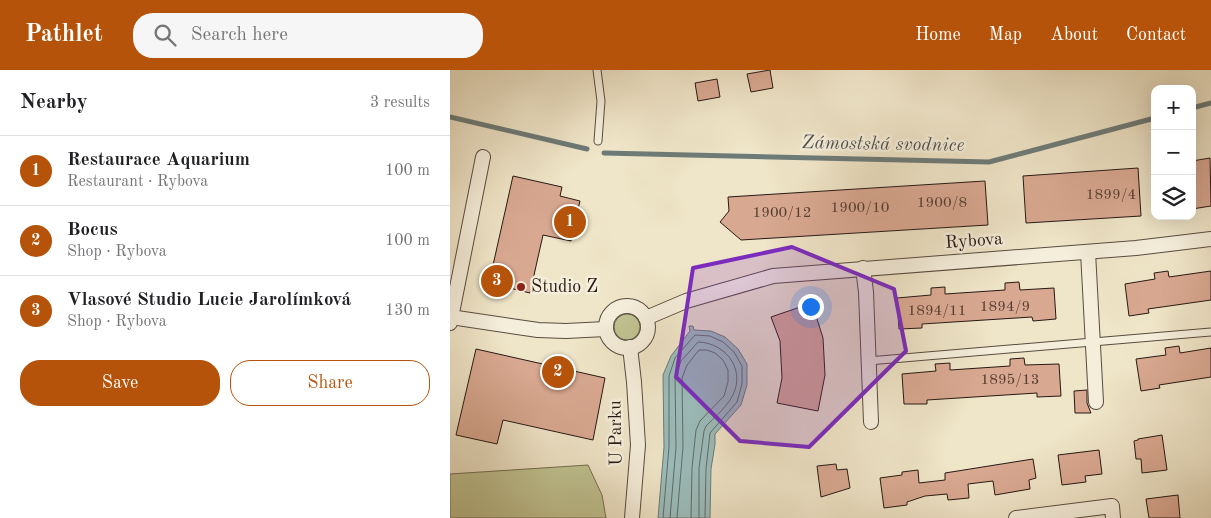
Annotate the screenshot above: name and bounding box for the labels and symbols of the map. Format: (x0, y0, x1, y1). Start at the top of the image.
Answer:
water label: Zámostská svodnice (801, 134, 965, 156)
house number: 1899/4 (1086, 188, 1136, 203)
house number: 1900/8 (917, 196, 967, 211)
house number: 1900/10 (831, 201, 889, 216)
pin: 1 (554, 203, 586, 241)
house number: 1900/12 (753, 206, 811, 221)
street label: Rybova (945, 230, 1004, 252)
pin: 3 (481, 262, 513, 300)
place label: Studio Z (531, 278, 598, 296)
marker: Studio Z (515, 281, 527, 293)
your location (798, 294, 824, 320)
house number: 1894/9 (980, 300, 1030, 315)
house number: 1894/11 (908, 304, 966, 319)
pin: 2 (542, 353, 574, 391)
house number: 1895/13 (981, 373, 1039, 388)
street label: U Parku (606, 400, 626, 466)

